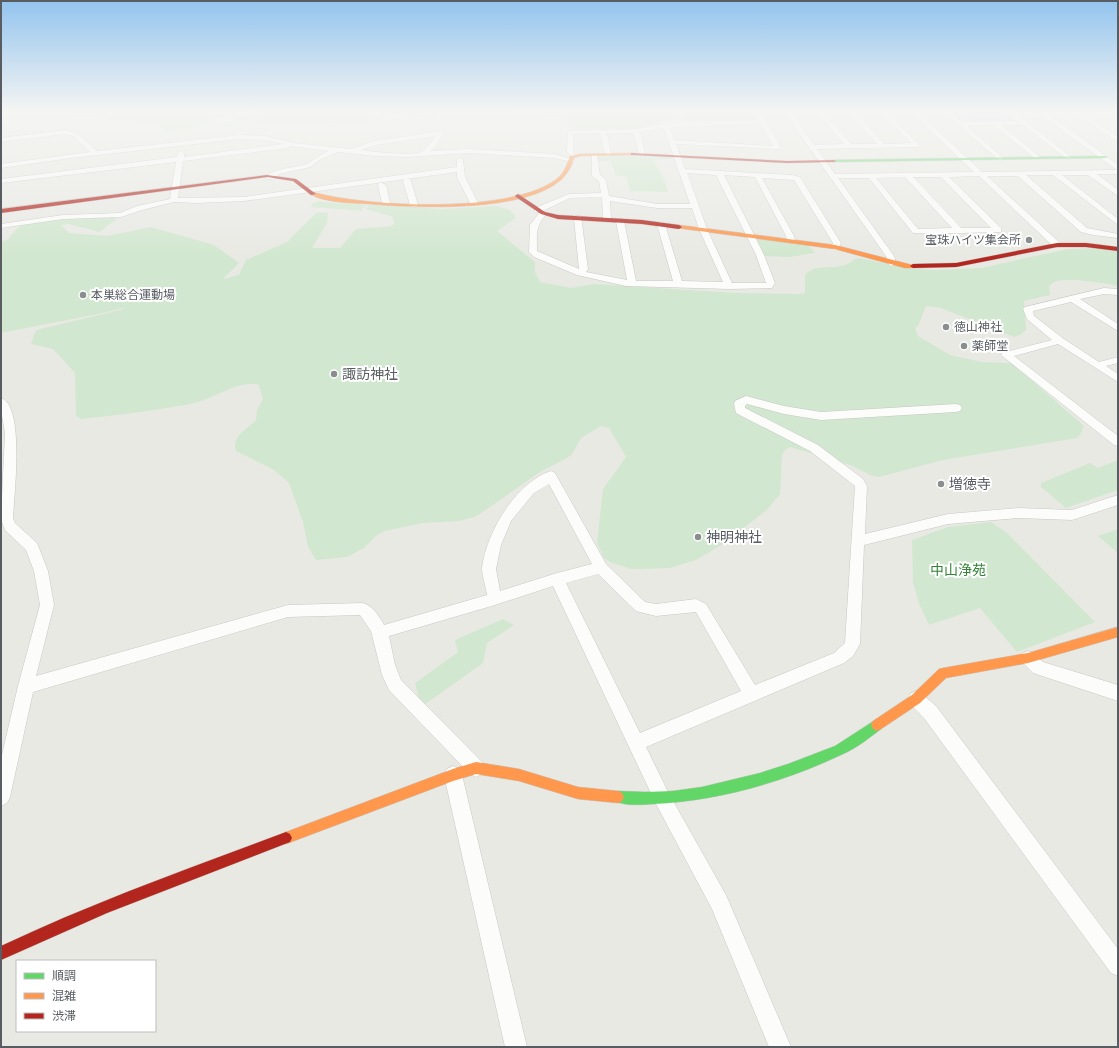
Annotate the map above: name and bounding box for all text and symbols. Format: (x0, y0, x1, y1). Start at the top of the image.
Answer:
place label: 宝珠ハイツ集会所 (925, 233, 1021, 249)
marker: 宝珠ハイツ集会所 (1024, 235, 1034, 245)
place label: 本巣総合運動場 (91, 288, 175, 304)
marker: 本巣総合運動場 (78, 290, 88, 300)
place label: 徳山神社 (954, 320, 1002, 336)
marker: 徳山神社 (941, 322, 951, 332)
place label: 薬師堂 (972, 339, 1008, 355)
marker: 薬師堂 (959, 341, 969, 351)
place label: 諏訪神社 (342, 367, 398, 384)
marker: 諏訪神社 (329, 369, 339, 379)
place label: 増徳寺 (949, 476, 991, 494)
marker: 増徳寺 (936, 479, 946, 489)
place label: 神明神社 (706, 530, 762, 547)
marker: 神明神社 (693, 532, 703, 542)
park label: 中山浄苑 (930, 563, 986, 580)
legend (16, 960, 156, 1032)
text: 順調 (52, 969, 76, 985)
text: 混雑 (52, 989, 76, 1005)
text: 渋滞 (52, 1009, 76, 1025)

